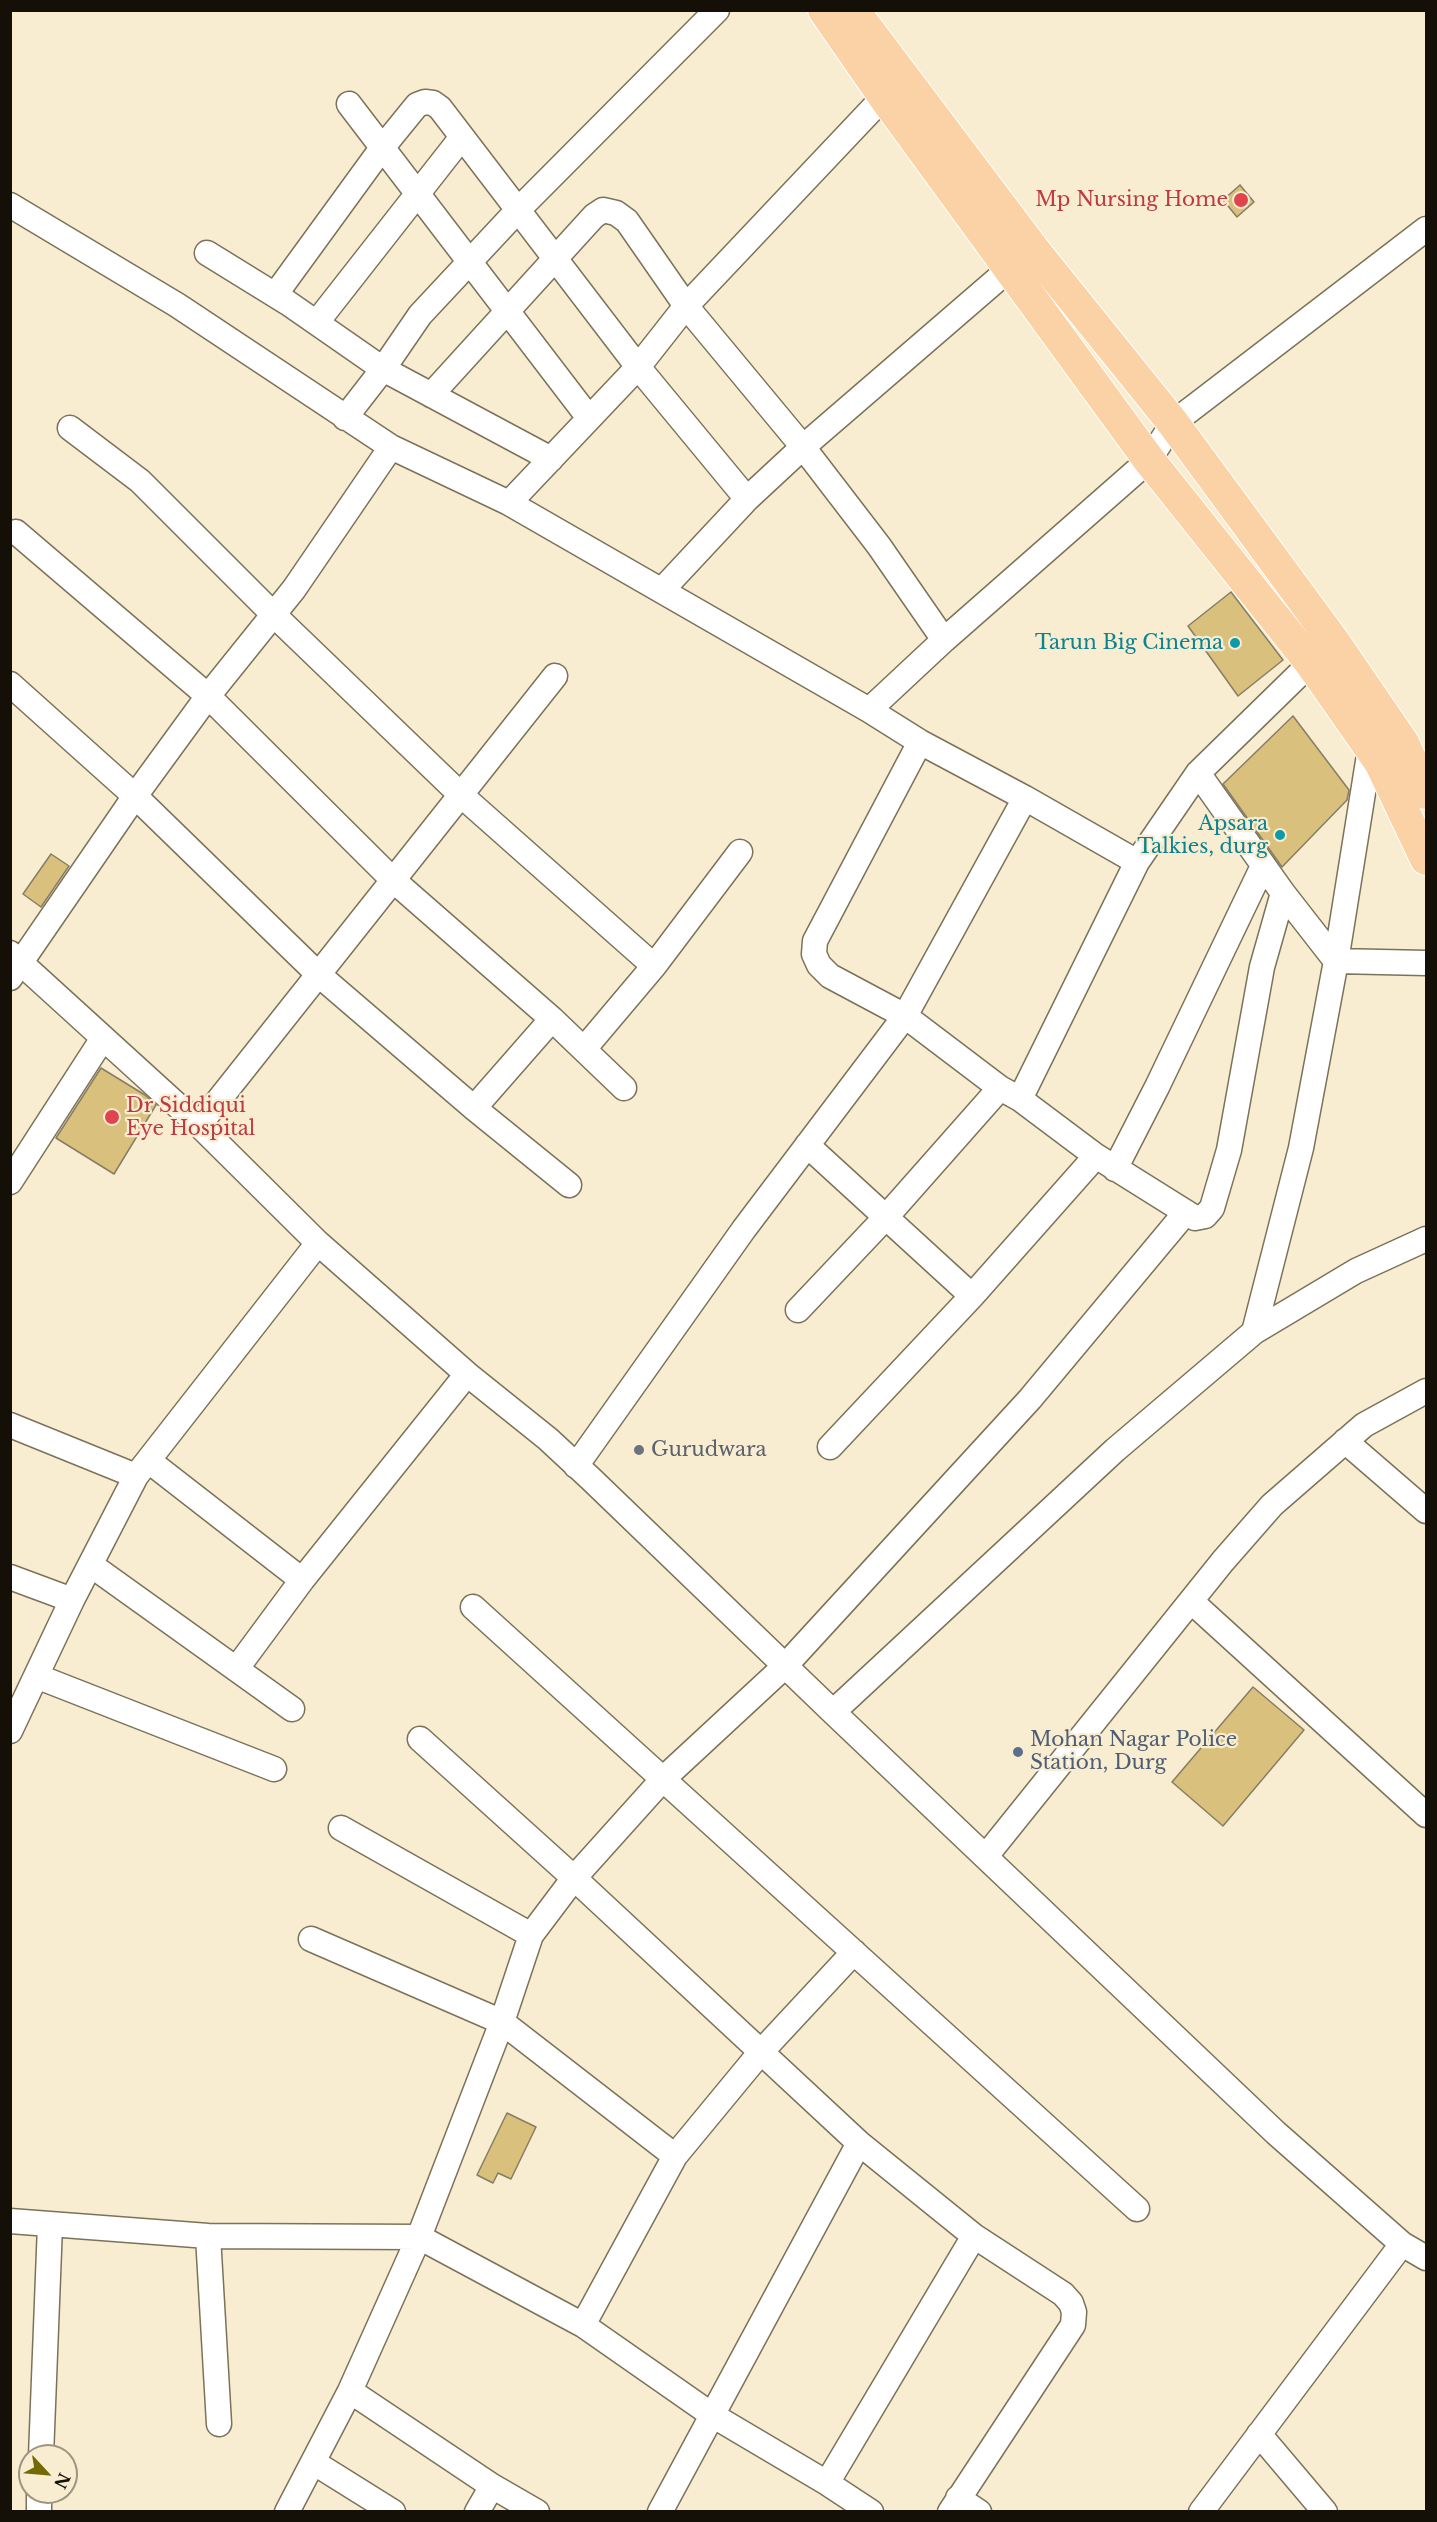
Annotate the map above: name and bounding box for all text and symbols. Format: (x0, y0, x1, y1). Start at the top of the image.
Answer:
place label: Mp Nursing Home (1035, 188, 1228, 212)
marker: Mp Nursing Home (1232, 191, 1250, 209)
place label: Tarun Big Cinema (1035, 631, 1223, 655)
marker: Tarun Big Cinema (1228, 636, 1242, 650)
place label: Apsara Talkies, durg (1137, 812, 1268, 859)
marker: Apsara Talkies, durg (1273, 828, 1287, 842)
place label: Dr Siddiqui Eye Hospital (126, 1094, 255, 1141)
marker: Dr Siddiqui Eye Hospital (103, 1108, 121, 1126)
place label: Gurudwara (651, 1438, 767, 1462)
marker: Gurudwara (632, 1443, 646, 1457)
place label: Mohan Nagar Police Station, Durg (1030, 1728, 1237, 1775)
marker: Mohan Nagar Police Station, Durg (1011, 1745, 1025, 1759)
north arrow (18, 2444, 78, 2504)
text: N (50, 2470, 75, 2492)

